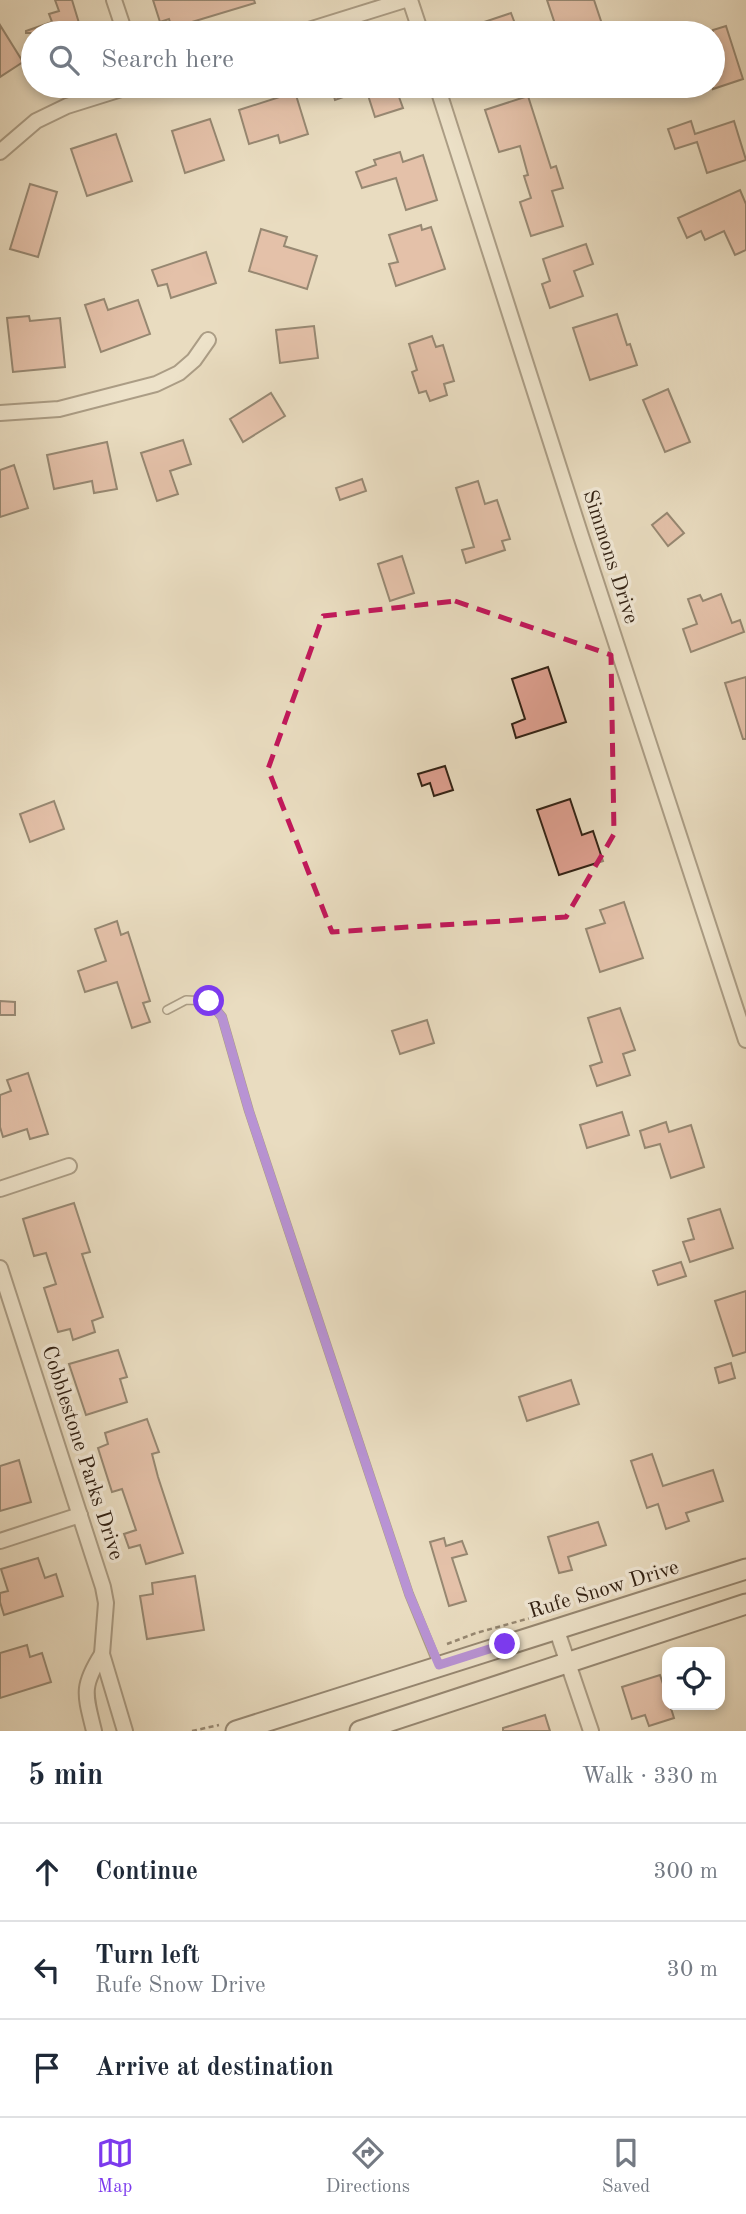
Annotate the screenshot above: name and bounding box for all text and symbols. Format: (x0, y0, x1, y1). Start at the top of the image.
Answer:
search box (21, 21, 725, 98)
icon: search (45, 41, 83, 79)
text: Search here (101, 47, 234, 73)
street label: Simmons Drive (579, 488, 641, 626)
route start (193, 985, 224, 1016)
street label: Cobblestone Parks Drive (37, 1343, 127, 1563)
street label: Rufe Snow Drive (526, 1557, 682, 1623)
route end (489, 1628, 520, 1659)
map controls (662, 1647, 725, 1710)
button: locate (662, 1647, 725, 1710)
text: 5 min (28, 1761, 103, 1791)
text: Walk · 330 m (582, 1765, 718, 1788)
icon: ahead (28, 1853, 66, 1891)
text: Continue (95, 1859, 198, 1885)
text: 300 m (653, 1860, 718, 1883)
text: Turn left (95, 1943, 200, 1969)
icon: left (28, 1951, 66, 1989)
text: 30 m (667, 1958, 718, 1981)
text: Rufe Snow Drive (95, 1974, 266, 1997)
icon: arrive (28, 2049, 66, 2087)
text: Arrive at destination (95, 2055, 334, 2081)
tab: Map (96, 2134, 134, 2199)
tab: Directions (326, 2134, 410, 2199)
tab: Saved (602, 2134, 650, 2199)

